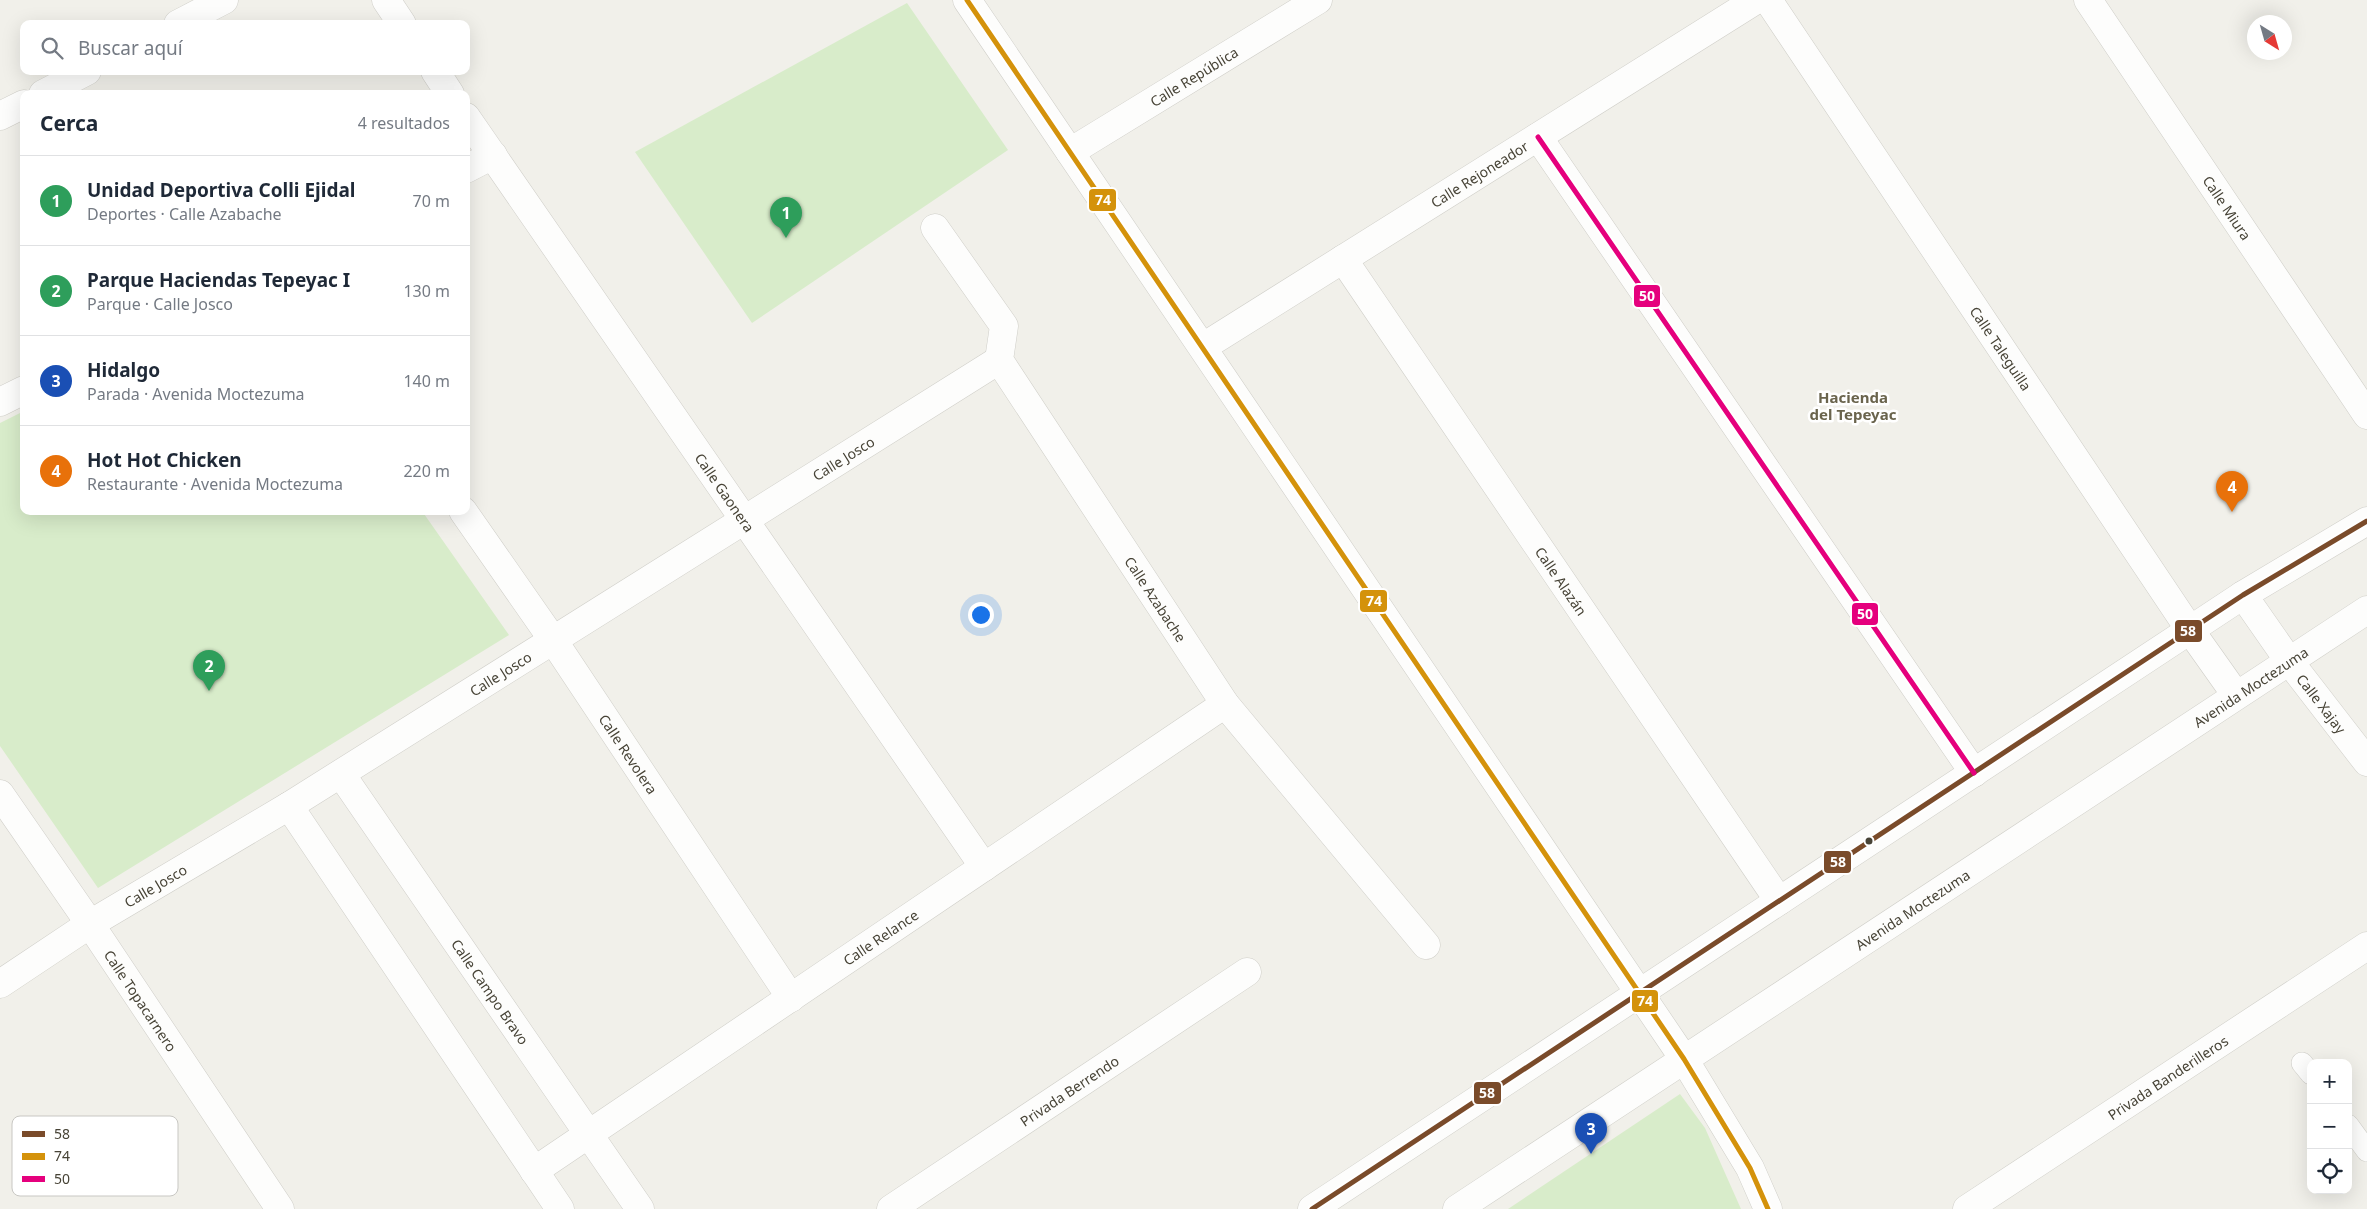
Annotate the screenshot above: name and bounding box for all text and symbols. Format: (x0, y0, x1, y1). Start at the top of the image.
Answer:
north arrow (2247, 15, 2292, 60)
search box (20, 20, 470, 75)
icon: search (38, 34, 66, 62)
text: Buscar aquí (78, 35, 183, 61)
street label: Calle República (1146, 42, 1241, 110)
text: Cerca (40, 109, 98, 137)
text: 4 resultados (358, 112, 450, 134)
street label: Calle Rejoneador (1427, 136, 1532, 211)
street label: Calle Miura (2199, 172, 2256, 243)
text: Unidad Deportiva Colli Ejidal (87, 177, 356, 203)
line badge: 74 (1088, 188, 1117, 212)
text: 1 (51, 190, 61, 212)
text: 70 m (413, 190, 450, 212)
text: 74 (1095, 190, 1111, 209)
pin: 1 (770, 197, 802, 238)
text: Deportes · Calle Azabache (87, 203, 282, 225)
text: Parque Haciendas Tepeyac I (87, 267, 350, 293)
text: 2 (51, 280, 61, 302)
text: 130 m (403, 280, 450, 302)
line badge: 50 (1633, 284, 1661, 308)
text: 50 (1639, 286, 1655, 305)
text: Parque · Calle Josco (87, 293, 233, 315)
street label: Calle Taleguilla (1966, 302, 2036, 394)
text: Hidalgo (87, 357, 160, 383)
text: 3 (51, 370, 61, 392)
text: 140 m (403, 370, 450, 392)
text: Parada · Avenida Moctezuma (87, 383, 305, 405)
district label: Hacienda del Tepeyac (1810, 387, 1897, 424)
street label: Calle Josco (809, 431, 878, 484)
text: Hot Hot Chicken (87, 447, 242, 473)
street label: Calle Gaonera (691, 449, 759, 535)
text: 4 (51, 460, 61, 482)
text: 220 m (403, 460, 450, 482)
pin: 4 (2216, 471, 2248, 512)
text: Restaurante · Avenida Moctezuma (87, 473, 343, 495)
street label: Calle Alazán (1531, 543, 1592, 619)
street label: Calle Azabache (1121, 552, 1191, 645)
line badge: 74 (1359, 589, 1388, 613)
text: 74 (1366, 591, 1382, 610)
your location (968, 602, 994, 628)
line badge: 50 (1851, 602, 1879, 626)
text: 50 (1857, 604, 1873, 623)
line badge: 58 (2174, 619, 2203, 643)
text: 58 (2180, 621, 2196, 640)
street label: Avenida Moctezuma (2190, 642, 2311, 731)
street label: Calle Josco (466, 647, 535, 700)
pin: 2 (193, 650, 225, 691)
street label: Calle Xajay (2293, 670, 2351, 738)
street label: Calle Revolera (595, 710, 662, 798)
unlabelled marker (1864, 836, 1874, 846)
line badge: 58 (1823, 850, 1852, 874)
text: 58 (1830, 852, 1846, 871)
street label: Calle Josco (120, 859, 190, 911)
street label: Avenida Moctezuma (1851, 865, 1973, 954)
street label: Calle Relance (839, 905, 922, 969)
street label: Calle Campo Bravo (448, 935, 534, 1048)
street label: Calle Topacarnero (100, 946, 182, 1055)
line badge: 74 (1631, 989, 1659, 1013)
text: 74 (1637, 991, 1653, 1010)
street label: Privada Banderilleros (2104, 1030, 2232, 1124)
street label: Privada Berrendo (1016, 1051, 1122, 1130)
map controls (2307, 1059, 2352, 1194)
button: + (2307, 1059, 2352, 1104)
line badge: 58 (1473, 1081, 1502, 1105)
text: 58 (1479, 1083, 1495, 1102)
button: − (2307, 1104, 2352, 1149)
pin: 3 (1575, 1113, 1607, 1154)
legend (12, 1116, 178, 1196)
text: 58 (54, 1124, 70, 1143)
text: 74 (54, 1146, 70, 1165)
button: locate (2307, 1149, 2352, 1194)
text: 50 (54, 1169, 70, 1188)

